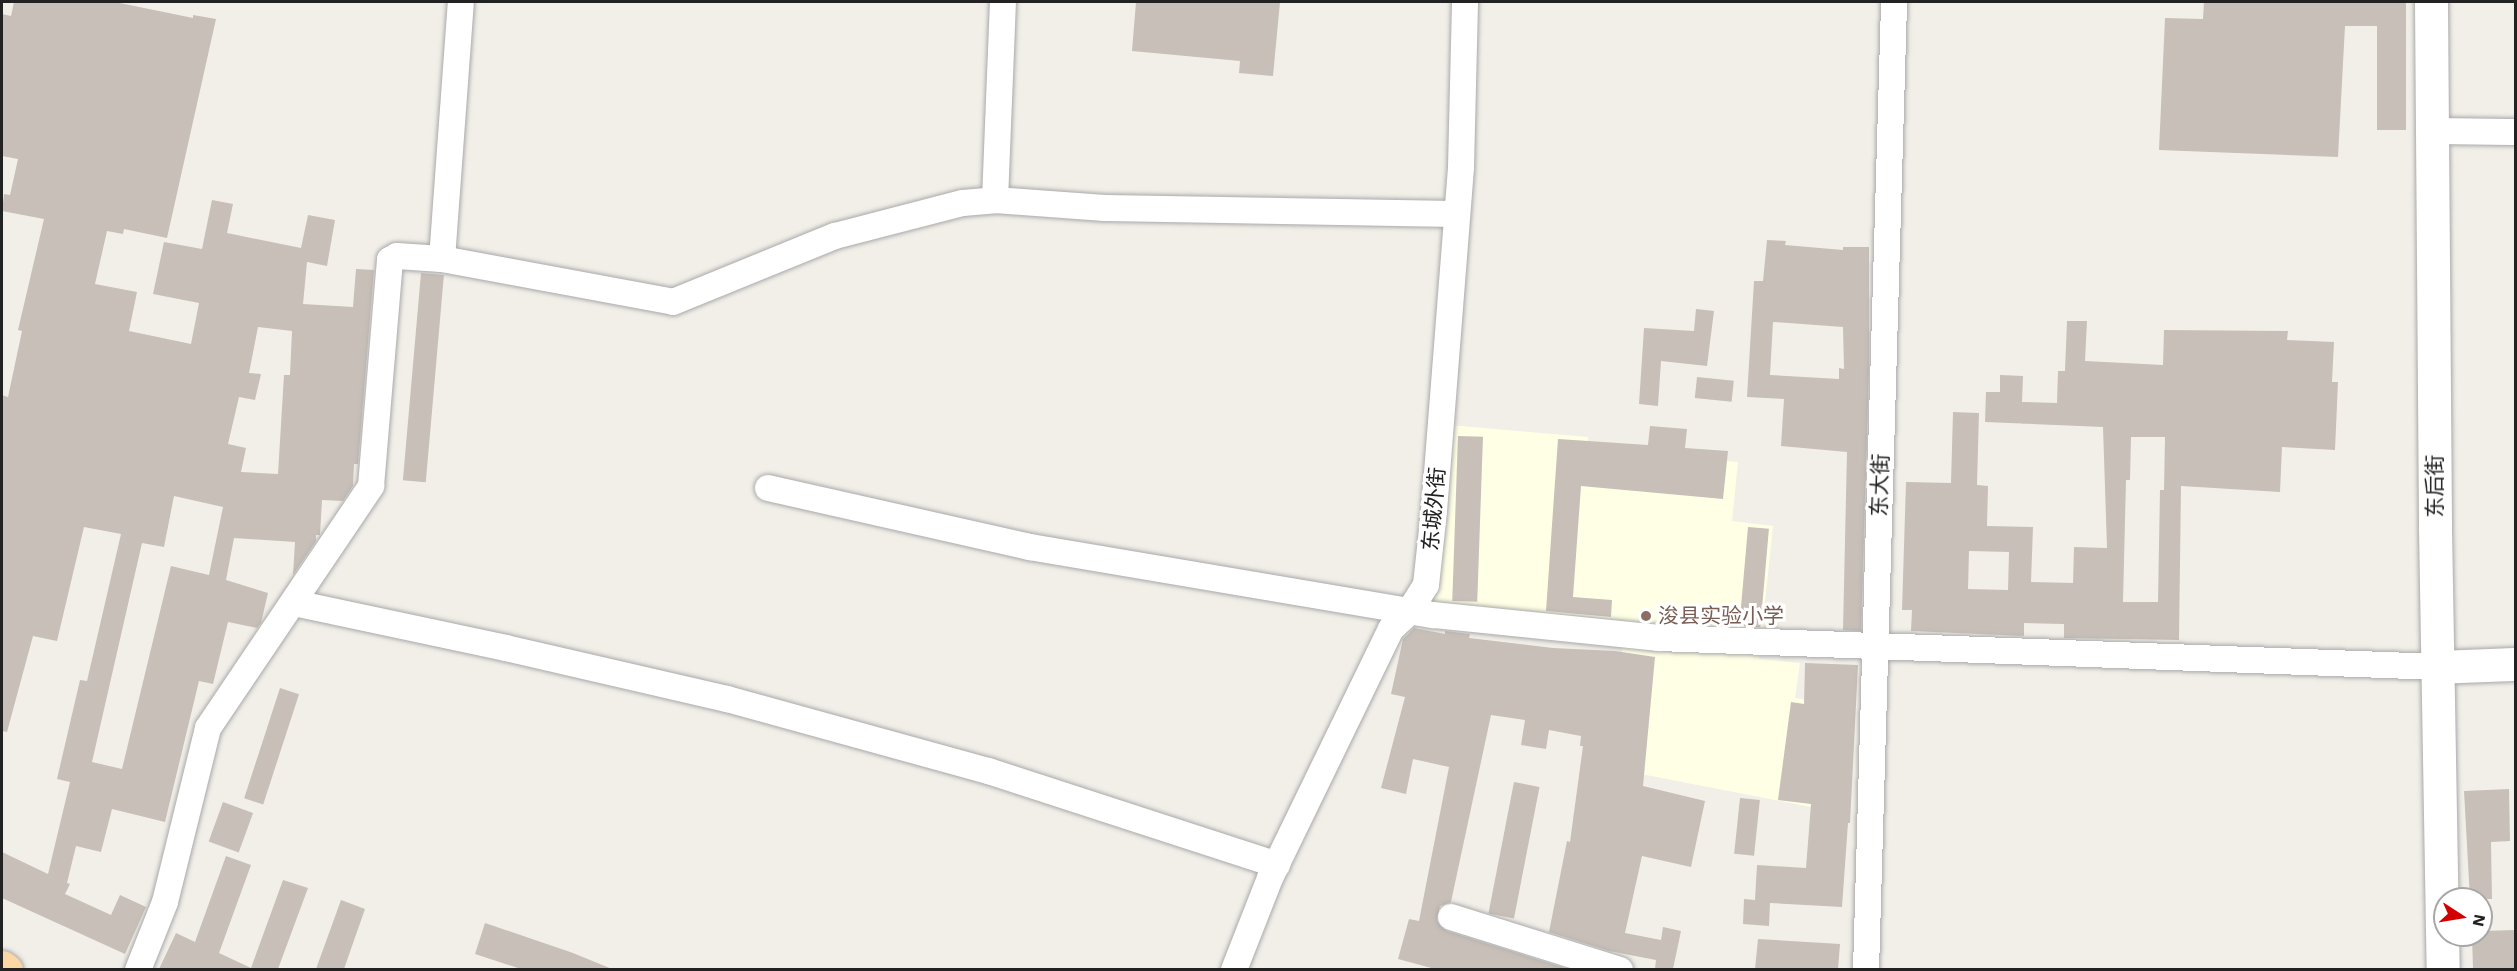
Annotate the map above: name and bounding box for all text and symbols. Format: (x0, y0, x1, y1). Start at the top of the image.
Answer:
street label: 东大街 (1866, 453, 1894, 517)
street label: 东后街 (2422, 455, 2448, 517)
street label: 东城外街 (1418, 466, 1450, 552)
place label: 浚县实验小学 (1658, 603, 1784, 629)
marker: 浚县实验小学 (1639, 609, 1653, 623)
north arrow (2433, 887, 2493, 947)
text: N (2469, 913, 2490, 928)

